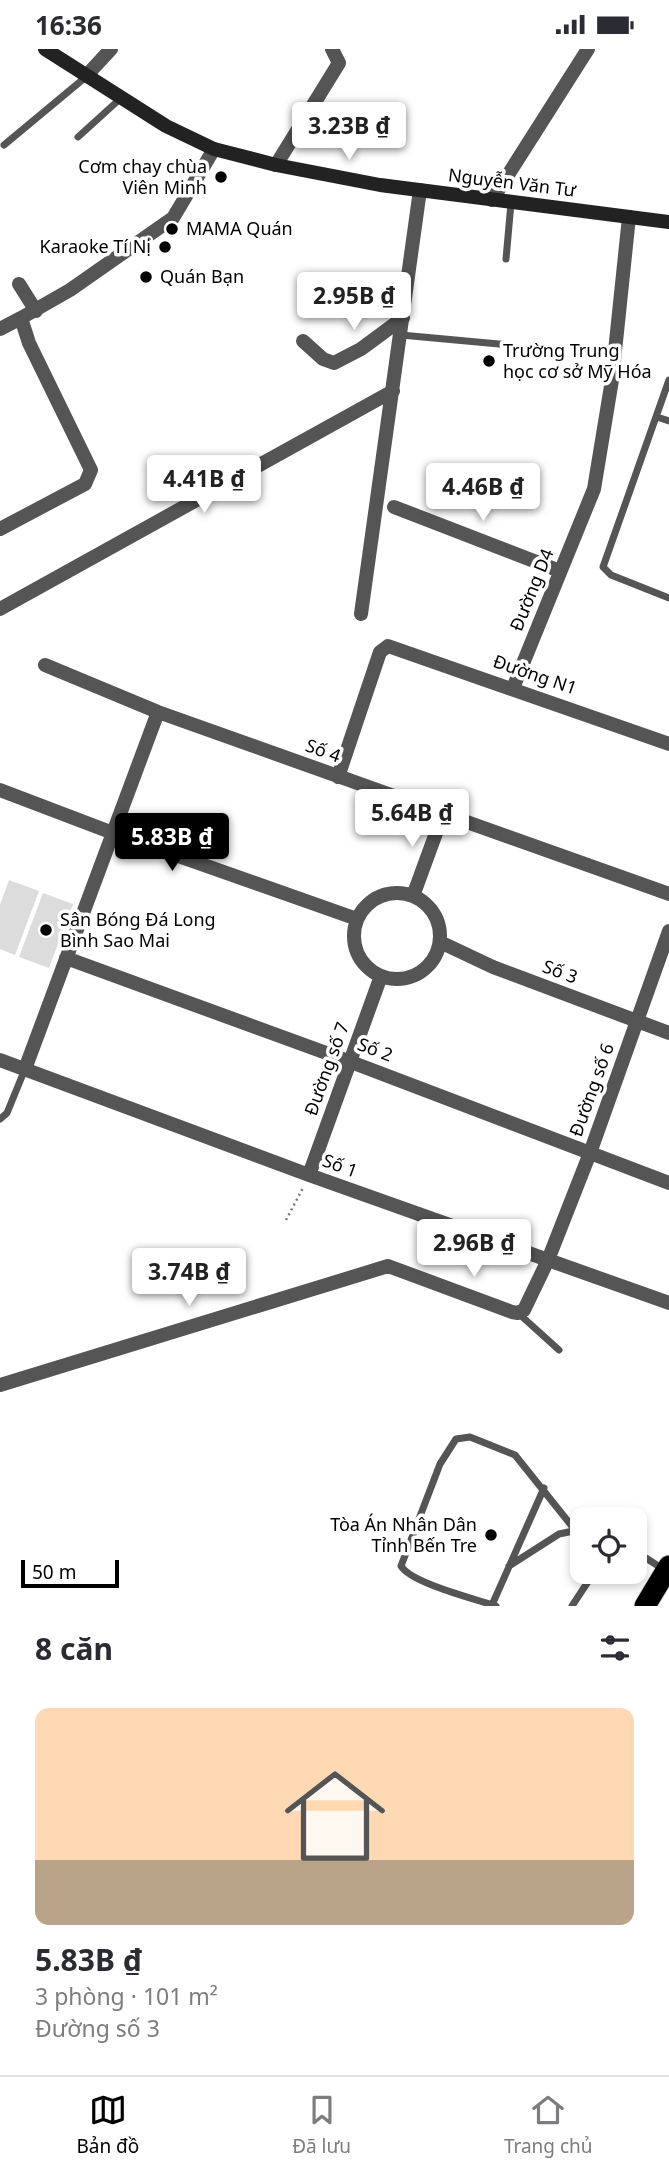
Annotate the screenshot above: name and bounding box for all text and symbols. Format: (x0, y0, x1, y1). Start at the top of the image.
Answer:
text: 16:36 (35, 7, 102, 43)
pin: 3.23B ₫ (284, 103, 414, 162)
text: 3.23B ₫ (308, 109, 390, 141)
place label: Cơm chay chùa Viên Minh (78, 154, 207, 199)
street label: Nguyễn Văn Tư (447, 162, 578, 202)
marker: Cơm chay chùa Viên Minh (213, 169, 229, 185)
place label: MAMA Quán (186, 216, 293, 240)
marker: MAMA Quán (164, 221, 180, 237)
place label: Karaoke Tí Nị (40, 234, 151, 258)
marker: Karaoke Tí Nị (157, 239, 173, 255)
place label: Quán Bạn (160, 264, 244, 288)
marker: Quán Bạn (138, 269, 154, 285)
pin: 2.95B ₫ (289, 273, 419, 332)
text: 2.95B ₫ (313, 279, 395, 311)
place label: Trường Trung học cơ sở Mỹ Hóa (503, 338, 652, 383)
marker: Trường Trung học cơ sở Mỹ Hóa (481, 353, 497, 369)
pin: 4.41B ₫ (139, 455, 269, 515)
text: 4.41B ₫ (163, 462, 245, 494)
pin: 4.46B ₫ (418, 463, 548, 523)
text: 4.46B ₫ (442, 470, 524, 502)
street label: Đường D4 (504, 545, 558, 634)
street label: Đường N1 (490, 649, 580, 700)
street label: Số 4 (302, 733, 344, 767)
pin: 5.64B ₫ (347, 789, 477, 849)
text: 5.64B ₫ (371, 796, 453, 828)
pin: 5.83B ₫ (107, 813, 237, 873)
text: 5.83B ₫ (131, 820, 213, 852)
place label: Sân Bóng Đá Long Bình Sao Mai (60, 907, 216, 952)
marker: Sân Bóng Đá Long Bình Sao Mai (38, 922, 54, 938)
street label: Số 3 (539, 954, 581, 988)
street label: Đường số 7 (298, 1019, 354, 1119)
street label: Số 2 (354, 1031, 396, 1067)
street label: Đường số 6 (563, 1040, 619, 1140)
street label: Số 1 (319, 1148, 361, 1182)
pin: 2.96B ₫ (409, 1219, 539, 1279)
text: 2.96B ₫ (433, 1226, 515, 1258)
pin: 3.74B ₫ (124, 1249, 254, 1308)
text: 3.74B ₫ (148, 1255, 230, 1287)
map controls (570, 1507, 647, 1584)
button: locate (570, 1507, 647, 1584)
place label: Tòa Án Nhân Dân Tỉnh Bến Tre (330, 1512, 477, 1557)
marker: Tòa Án Nhân Dân Tỉnh Bến Tre (483, 1527, 499, 1543)
scale bar (21, 1557, 119, 1589)
text: 50 m (32, 1559, 76, 1585)
text: 8 căn (35, 1628, 113, 1669)
icon: filters (596, 1629, 634, 1667)
icon: home (272, 1753, 398, 1879)
text: 5.83B ₫ (35, 1939, 142, 1980)
text: 3 phòng · 101 m² (35, 1980, 218, 2012)
text: Đường số 3 (35, 2012, 160, 2044)
tab: Bản đồ (76, 2091, 139, 2159)
tab: Đã lưu (292, 2091, 351, 2159)
tab: Trang chủ (504, 2091, 593, 2159)

